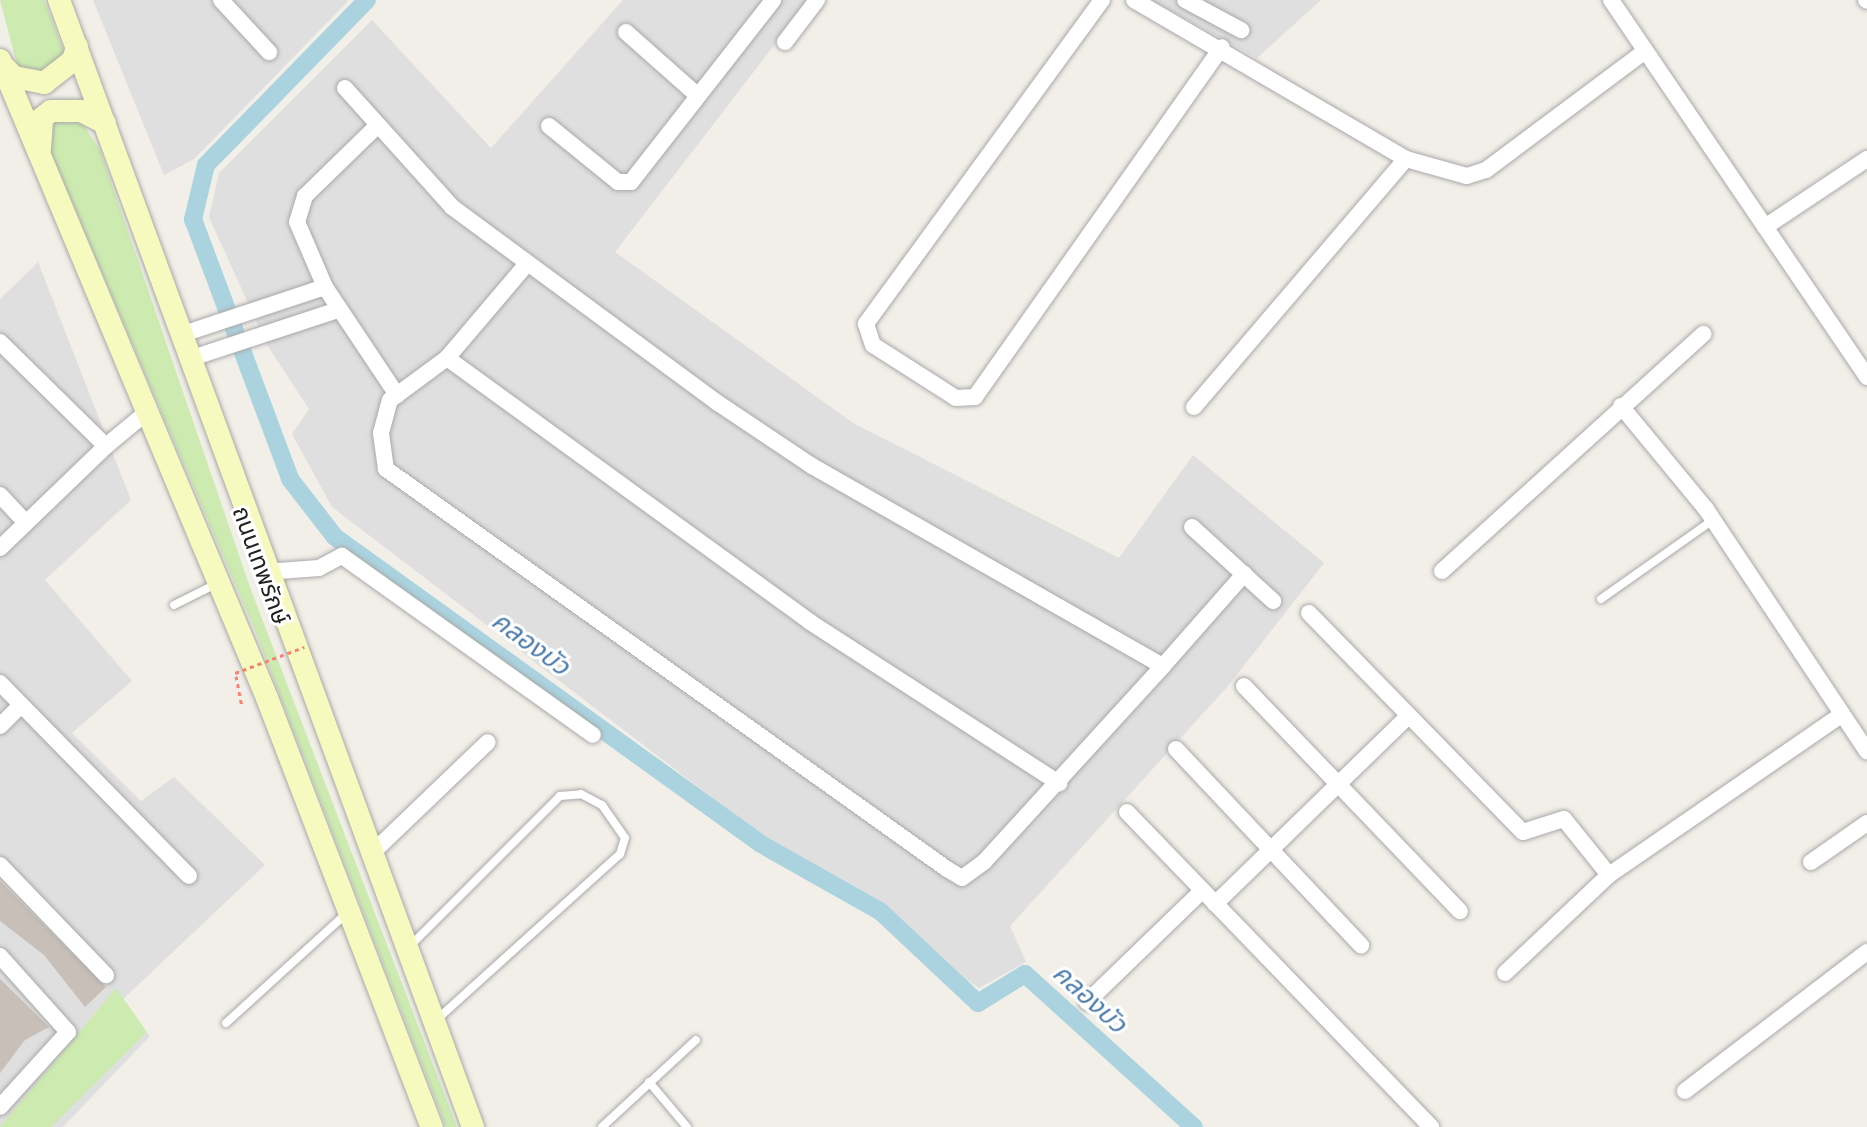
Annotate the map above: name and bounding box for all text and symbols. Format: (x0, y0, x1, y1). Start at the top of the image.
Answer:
street label: ถนนเทพรักษ์ (227, 502, 297, 628)
water label: คลองบัว (486, 604, 576, 682)
water label: คลองบัว (1047, 957, 1133, 1039)

